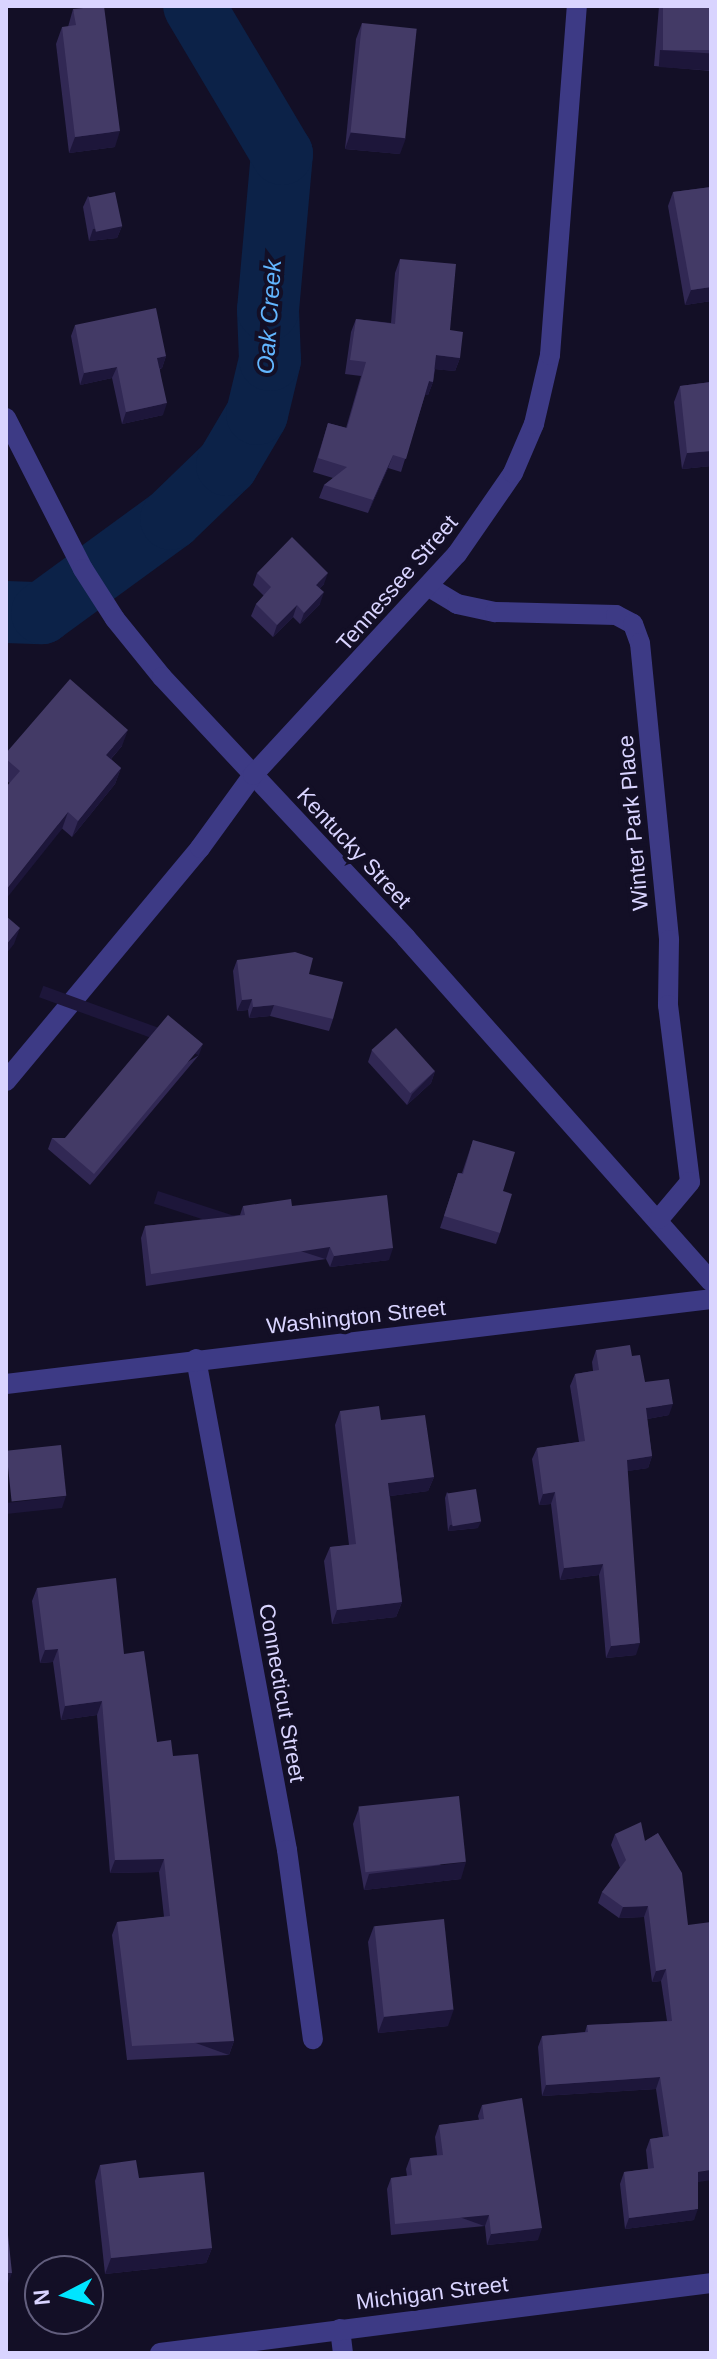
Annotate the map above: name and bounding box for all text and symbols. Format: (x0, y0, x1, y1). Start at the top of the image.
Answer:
water label: Oak Creek (251, 259, 287, 375)
street label: Tennessee Street (331, 510, 463, 656)
street label: Winter Park Place (612, 734, 654, 912)
street label: Kentucky Street (291, 782, 417, 914)
street label: Washington Street (265, 1294, 447, 1340)
street label: Connecticut Street (253, 1602, 311, 1784)
north arrow (24, 2255, 104, 2335)
street label: Michigan Street (355, 2271, 509, 2315)
text: N (28, 2288, 55, 2307)

